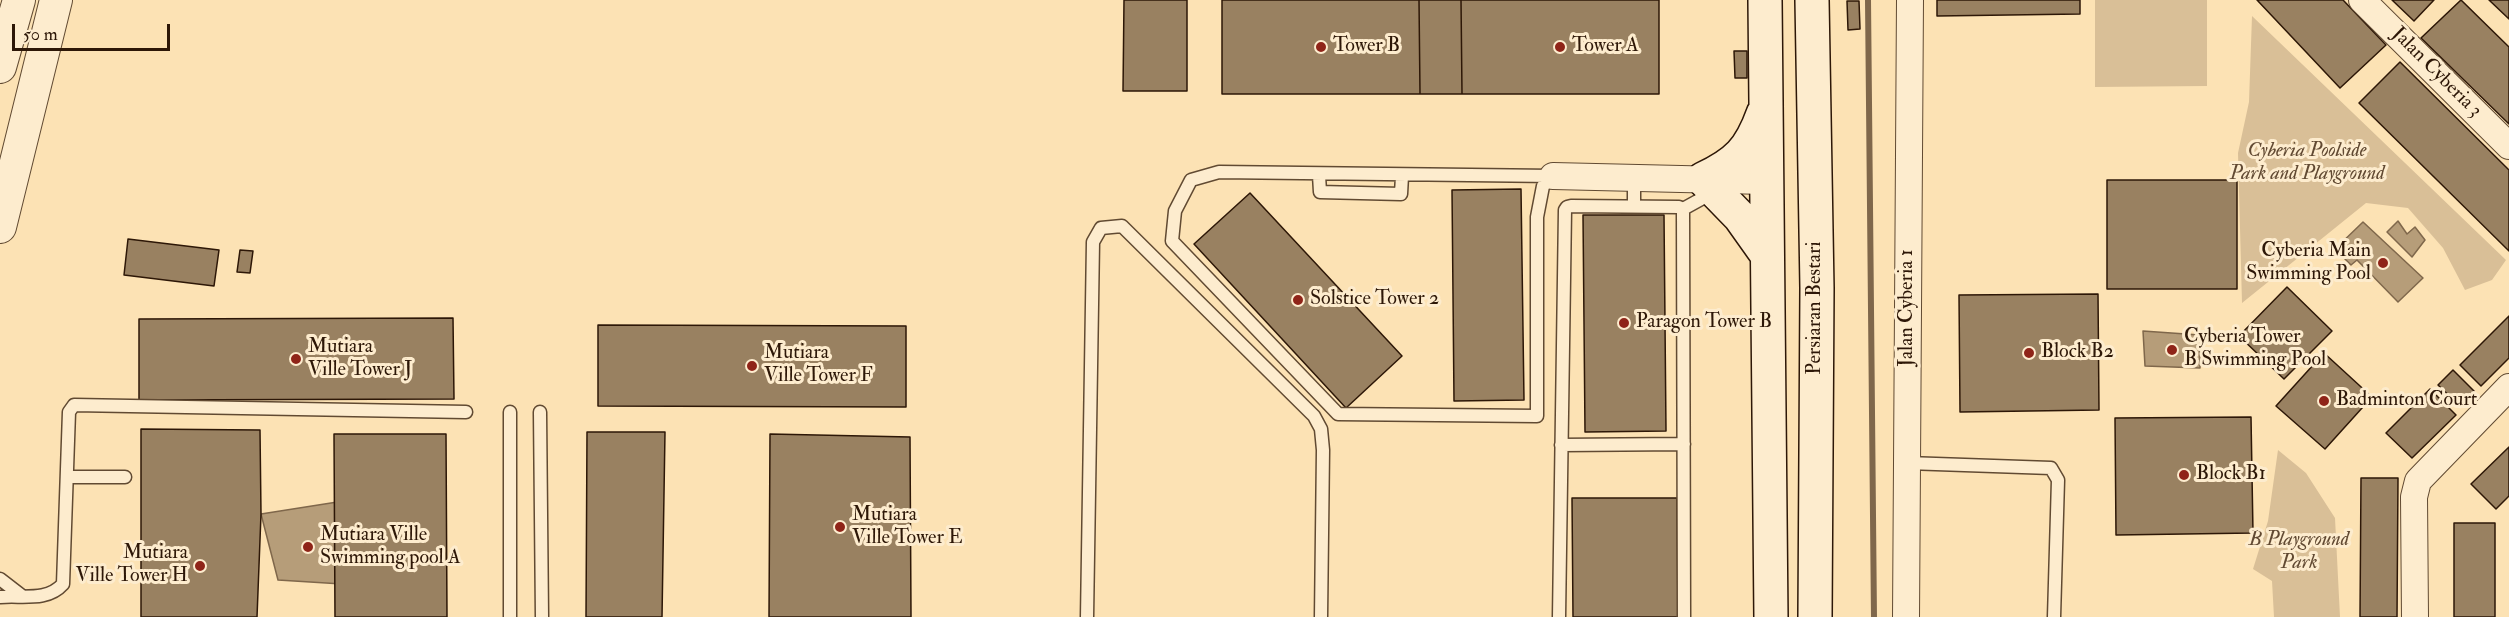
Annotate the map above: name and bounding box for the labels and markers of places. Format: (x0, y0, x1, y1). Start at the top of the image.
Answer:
place label: Tower B (1333, 35, 1400, 59)
place label: Tower A (1572, 35, 1639, 59)
marker: Tower B (1314, 40, 1328, 54)
marker: Tower A (1553, 40, 1567, 54)
place label: Cyberia Main Swimming Pool (2246, 240, 2371, 287)
marker: Cyberia Main Swimming Pool (2376, 256, 2390, 270)
place label: Solstice Tower 2 (1310, 288, 1439, 312)
marker: Solstice Tower 2 (1291, 293, 1305, 307)
place label: Paragon Tower B (1636, 311, 1772, 335)
marker: Paragon Tower B (1617, 316, 1631, 330)
place label: Cyberia Tower B Swimming Pool (2184, 326, 2326, 373)
place label: Mutiara Ville Tower J (308, 336, 412, 383)
place label: Block B2 (2041, 341, 2114, 365)
place label: Mutiara Ville Tower F (764, 342, 873, 389)
marker: Cyberia Tower B Swimming Pool (2165, 343, 2179, 357)
marker: Block B2 (2022, 346, 2036, 360)
marker: Mutiara Ville Tower J (289, 352, 303, 366)
marker: Mutiara Ville Tower F (745, 359, 759, 373)
place label: Badminton Court (2336, 389, 2477, 413)
marker: Badminton Court (2317, 394, 2331, 408)
place label: Block B1 (2196, 463, 2266, 487)
marker: Block B1 (2177, 468, 2191, 482)
place label: Mutiara Ville Tower E (852, 504, 963, 551)
marker: Mutiara Ville Tower E (833, 520, 847, 534)
place label: Mutiara Ville Swimming pool A (320, 524, 461, 571)
marker: Mutiara Ville Swimming pool A (301, 540, 315, 554)
place label: Mutiara Ville Tower H (75, 542, 188, 589)
marker: Mutiara Ville Tower H (193, 559, 207, 573)

